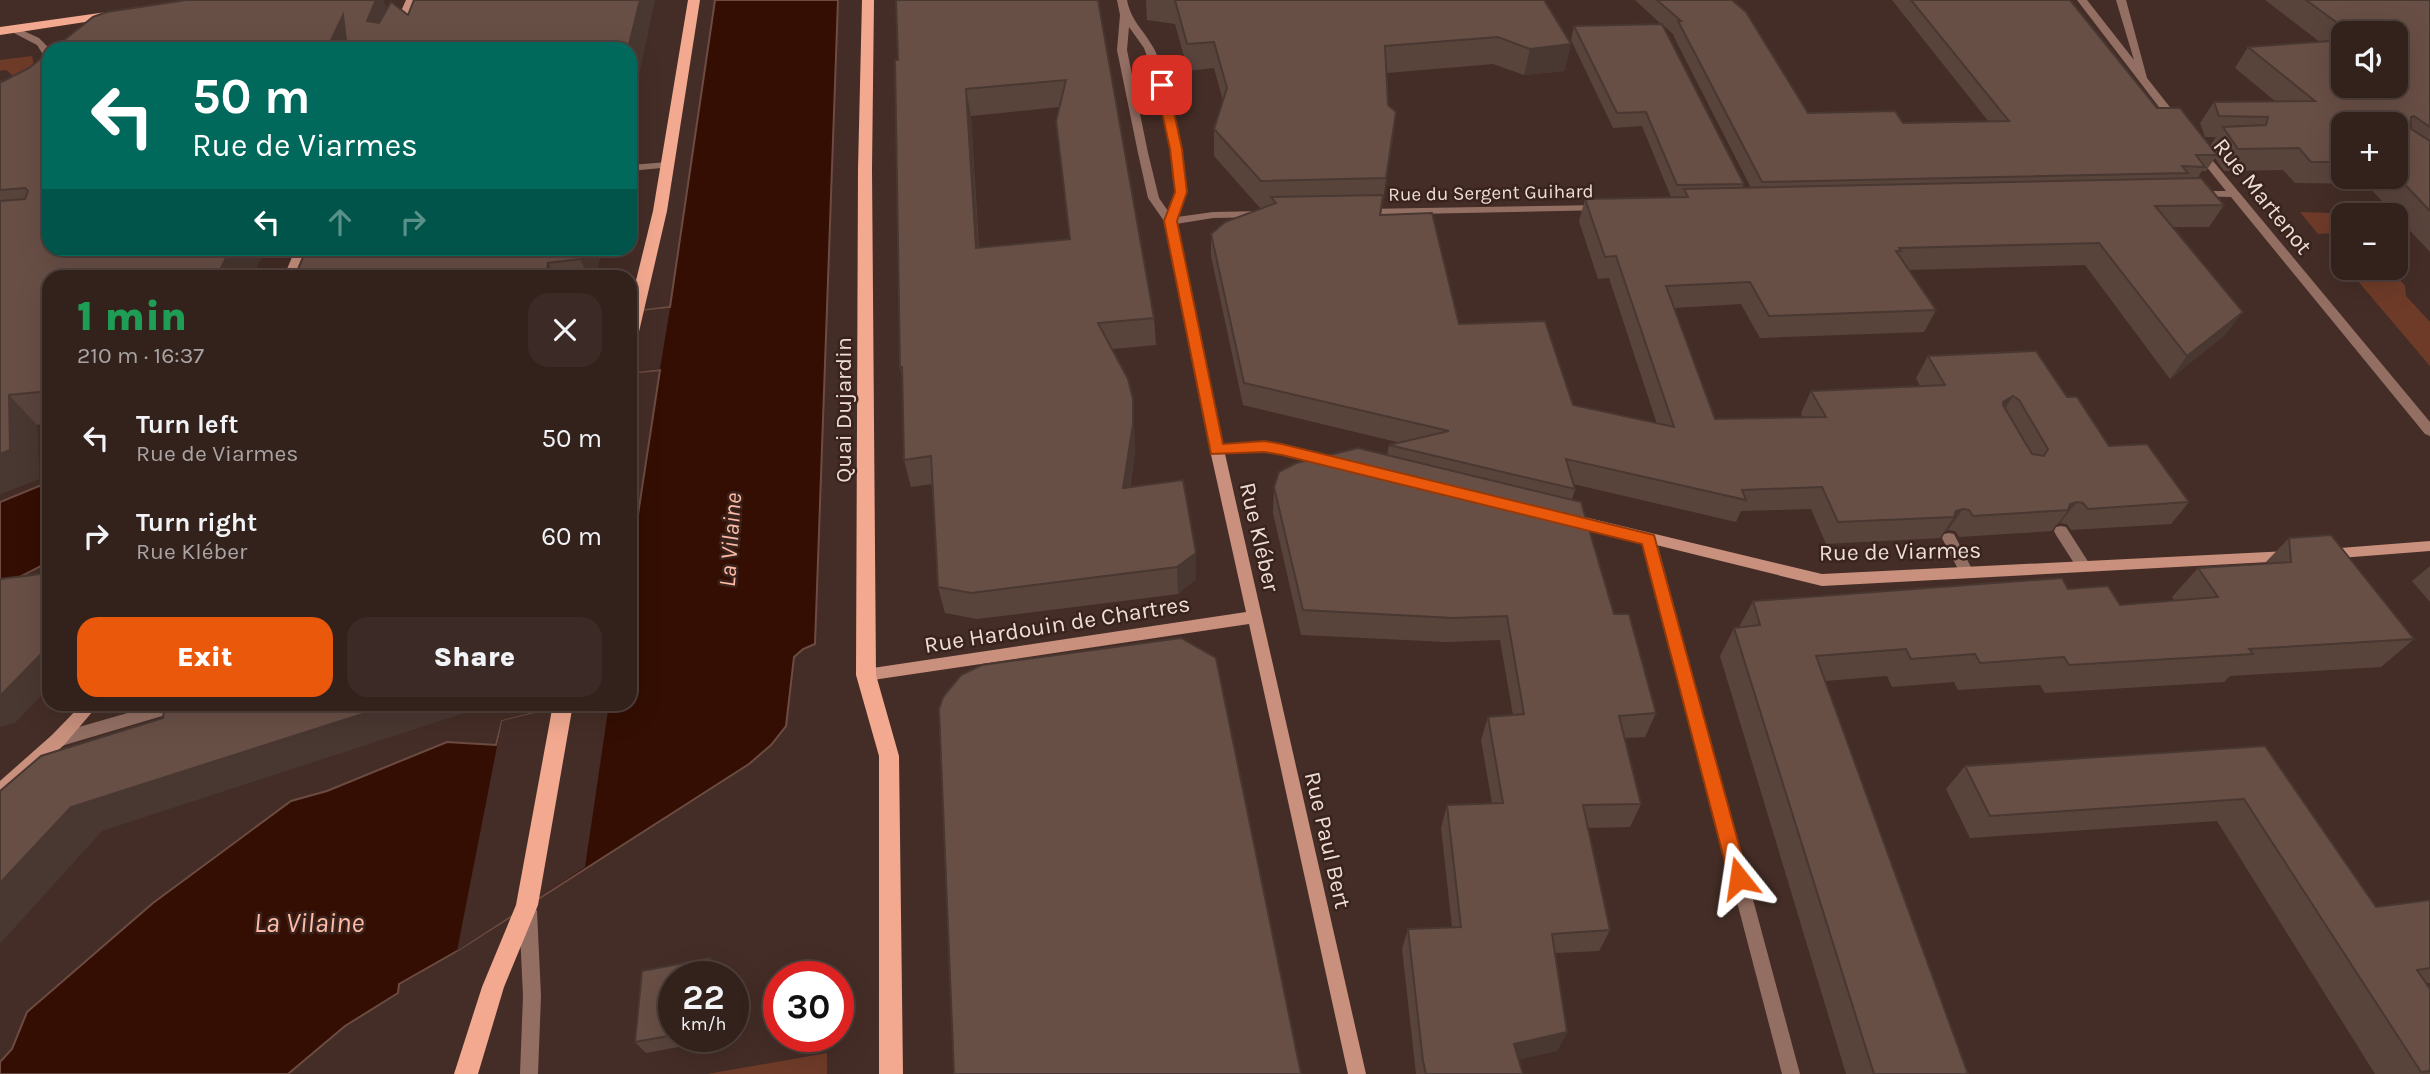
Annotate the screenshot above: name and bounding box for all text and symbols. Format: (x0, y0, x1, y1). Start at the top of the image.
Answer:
map controls (2331, 21, 2408, 280)
button: sound (2331, 21, 2408, 98)
pin (1132, 55, 1192, 115)
icon: arrive (1143, 66, 1181, 104)
text: 50 m (192, 68, 310, 125)
icon: left (77, 70, 168, 161)
button: + (2331, 112, 2408, 189)
text: Rue de Viarmes (192, 127, 418, 164)
street label: Rue Martenot (2208, 133, 2318, 260)
street label: Rue du Sergent Guihard (1388, 180, 1594, 206)
icon: left (248, 203, 286, 241)
icon: ahead (321, 203, 359, 241)
icon: right (394, 203, 432, 241)
button: − (2331, 203, 2408, 280)
text: 1 min (77, 291, 187, 341)
button: close (528, 293, 602, 367)
street label: Quai Dujardin (830, 337, 857, 483)
text: 210 m · 16:37 (77, 342, 204, 369)
text: Turn left (136, 409, 238, 440)
icon: left (77, 419, 115, 457)
text: 50 m (541, 423, 602, 454)
text: Rue de Viarmes (136, 440, 298, 467)
street label: Rue Kléber (1234, 480, 1285, 595)
water label: La Vilaine (713, 492, 747, 588)
text: Turn right (136, 507, 257, 538)
icon: right (77, 517, 115, 555)
text: 60 m (541, 521, 602, 552)
street label: Rue de Viarmes (1819, 537, 1981, 566)
text: Rue Kléber (136, 538, 247, 565)
street label: Rue Hardouin de Chartres (922, 590, 1192, 659)
button: Exit (77, 617, 333, 697)
button: Share (347, 617, 602, 697)
street label: Rue Paul Bert (1299, 769, 1356, 911)
position arrow (1702, 841, 1776, 915)
water label: La Vilaine (254, 906, 364, 939)
speed limit sign: 30 (763, 961, 854, 1052)
text: 22 (682, 977, 725, 1018)
text: km/h (681, 1013, 726, 1035)

